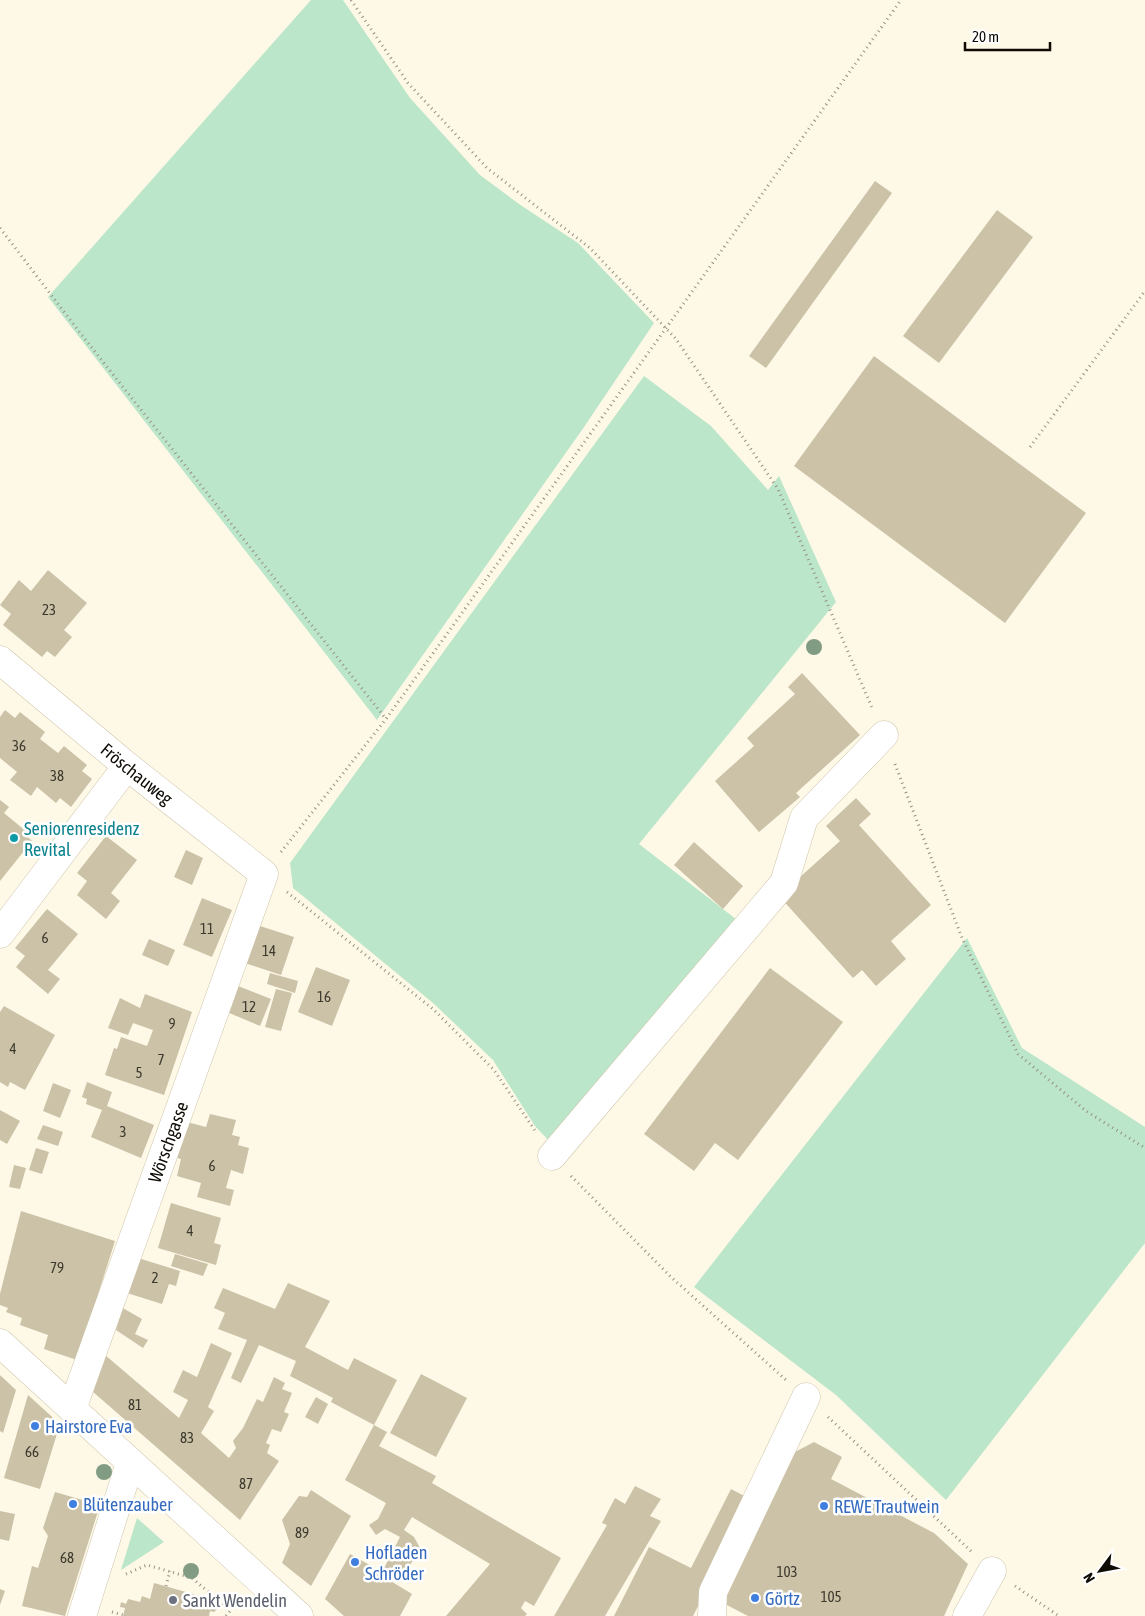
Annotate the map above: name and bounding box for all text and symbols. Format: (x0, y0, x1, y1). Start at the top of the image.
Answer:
scale bar (965, 20, 1050, 52)
text: 20 m (972, 28, 999, 45)
house number: 23 (42, 601, 56, 618)
house number: 36 (12, 737, 26, 754)
street label: Fröschauweg (97, 738, 177, 809)
house number: 38 (50, 767, 64, 784)
place label: Seniorenresidenz Revital (24, 818, 140, 860)
marker: Seniorenresidenz Revital (8, 832, 20, 844)
house number: 11 (200, 920, 214, 937)
house number: 6 (41, 929, 49, 946)
house number: 14 (262, 942, 276, 959)
house number: 16 (317, 988, 331, 1005)
house number: 12 (242, 998, 256, 1015)
house number: 9 (168, 1015, 176, 1032)
house number: 4 (9, 1040, 17, 1057)
house number: 7 (157, 1051, 165, 1068)
house number: 5 (135, 1064, 143, 1081)
street label: Wörschgasse (144, 1099, 192, 1185)
house number: 3 (119, 1123, 127, 1140)
house number: 6 (208, 1157, 216, 1174)
house number: 4 (186, 1222, 194, 1239)
house number: 79 (50, 1259, 64, 1276)
house number: 2 (151, 1269, 159, 1286)
house number: 81 (128, 1396, 142, 1413)
place label: Hairstore Eva (45, 1416, 132, 1437)
marker: Hairstore Eva (29, 1420, 41, 1432)
house number: 83 (180, 1429, 194, 1446)
house number: 66 (25, 1443, 39, 1460)
house number: 87 (239, 1475, 253, 1492)
place label: Blütenzauber (83, 1494, 173, 1515)
place label: REWE Trautwein (834, 1496, 939, 1517)
marker: Blütenzauber (67, 1498, 79, 1510)
marker: REWE Trautwein (818, 1500, 830, 1512)
house number: 89 (295, 1524, 309, 1541)
place label: Hofladen Schröder (365, 1542, 427, 1584)
north arrow (1075, 1546, 1125, 1596)
house number: 68 (60, 1549, 74, 1566)
marker: Hofladen Schröder (349, 1556, 361, 1568)
house number: 103 (776, 1563, 798, 1580)
text: N (1080, 1570, 1098, 1586)
place label: Görtz (765, 1588, 800, 1609)
house number: 105 (820, 1588, 842, 1605)
place label: Sankt Wendelin (183, 1590, 287, 1611)
marker: Görtz (749, 1592, 761, 1604)
marker: Sankt Wendelin (167, 1594, 179, 1606)

